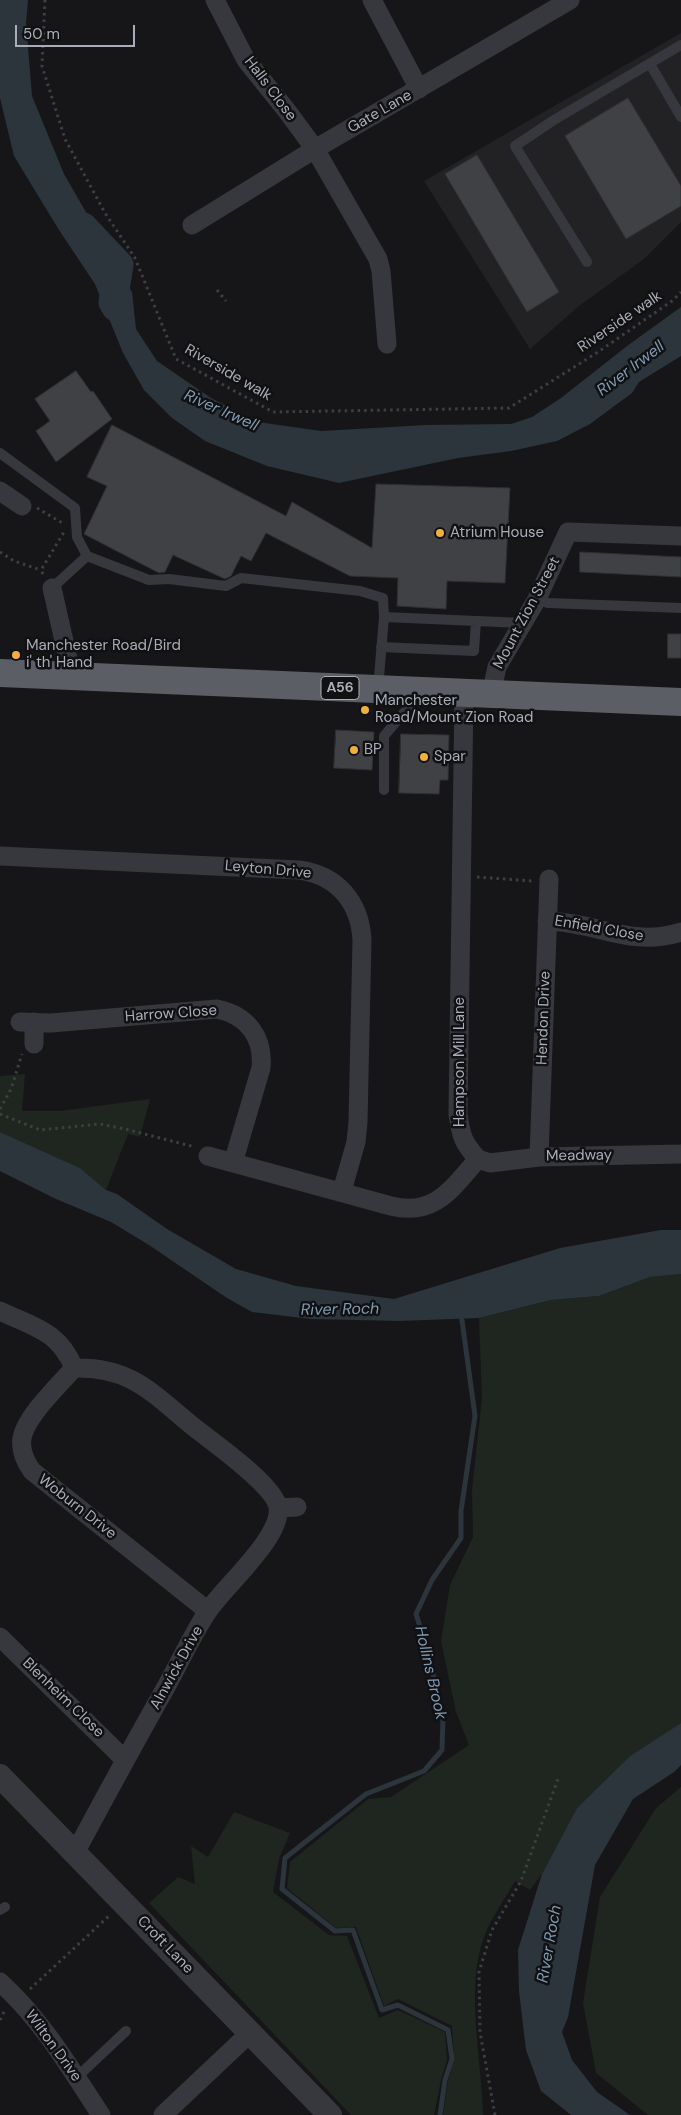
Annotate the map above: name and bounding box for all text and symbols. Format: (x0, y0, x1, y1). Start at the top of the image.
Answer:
scale bar (18, 15, 138, 47)
text: 50 m (23, 24, 60, 44)
street label: Halls Close (240, 53, 300, 125)
street label: Gate Lane (345, 87, 415, 137)
street label: Riverside walk (575, 287, 665, 357)
water label: River Irwell (594, 337, 668, 401)
street label: Riverside walk (181, 341, 275, 405)
water label: River Irwell (181, 386, 261, 436)
place label: Atrium House (450, 524, 544, 542)
marker: Atrium House (434, 527, 446, 539)
street label: Mount Zion Street (490, 554, 564, 672)
place label: Manchester Road/Bird i' th' Hand (26, 637, 181, 672)
marker: Manchester Road/Bird i' th' Hand (10, 649, 22, 661)
road number: A56 (321, 676, 359, 700)
place label: Manchester Road/Mount Zion Road (375, 692, 533, 727)
marker: Manchester Road/Mount Zion Road (359, 704, 371, 716)
place label: BP (364, 741, 382, 759)
marker: BP (348, 744, 360, 756)
place label: Spar (434, 748, 466, 766)
marker: Spar (418, 751, 430, 763)
street label: Leyton Drive (224, 857, 312, 883)
street label: Enfield Close (553, 912, 645, 946)
street label: Hendon Drive (533, 971, 555, 1065)
street label: Hampson Mill Lane (451, 997, 469, 1127)
street label: Harrow Close (124, 1002, 218, 1026)
street label: Meadway (546, 1146, 612, 1166)
water label: River Roch (301, 1300, 379, 1320)
street label: Woburn Drive (34, 1471, 120, 1543)
street label: Alnwick Drive (147, 1623, 207, 1713)
water label: Hollins Brook (410, 1624, 450, 1722)
street label: Blenheim Close (18, 1654, 108, 1742)
water label: River Roch (534, 1904, 566, 1984)
street label: Croft Lane (133, 1912, 197, 1978)
street label: Wilton Drive (21, 2007, 85, 2085)

